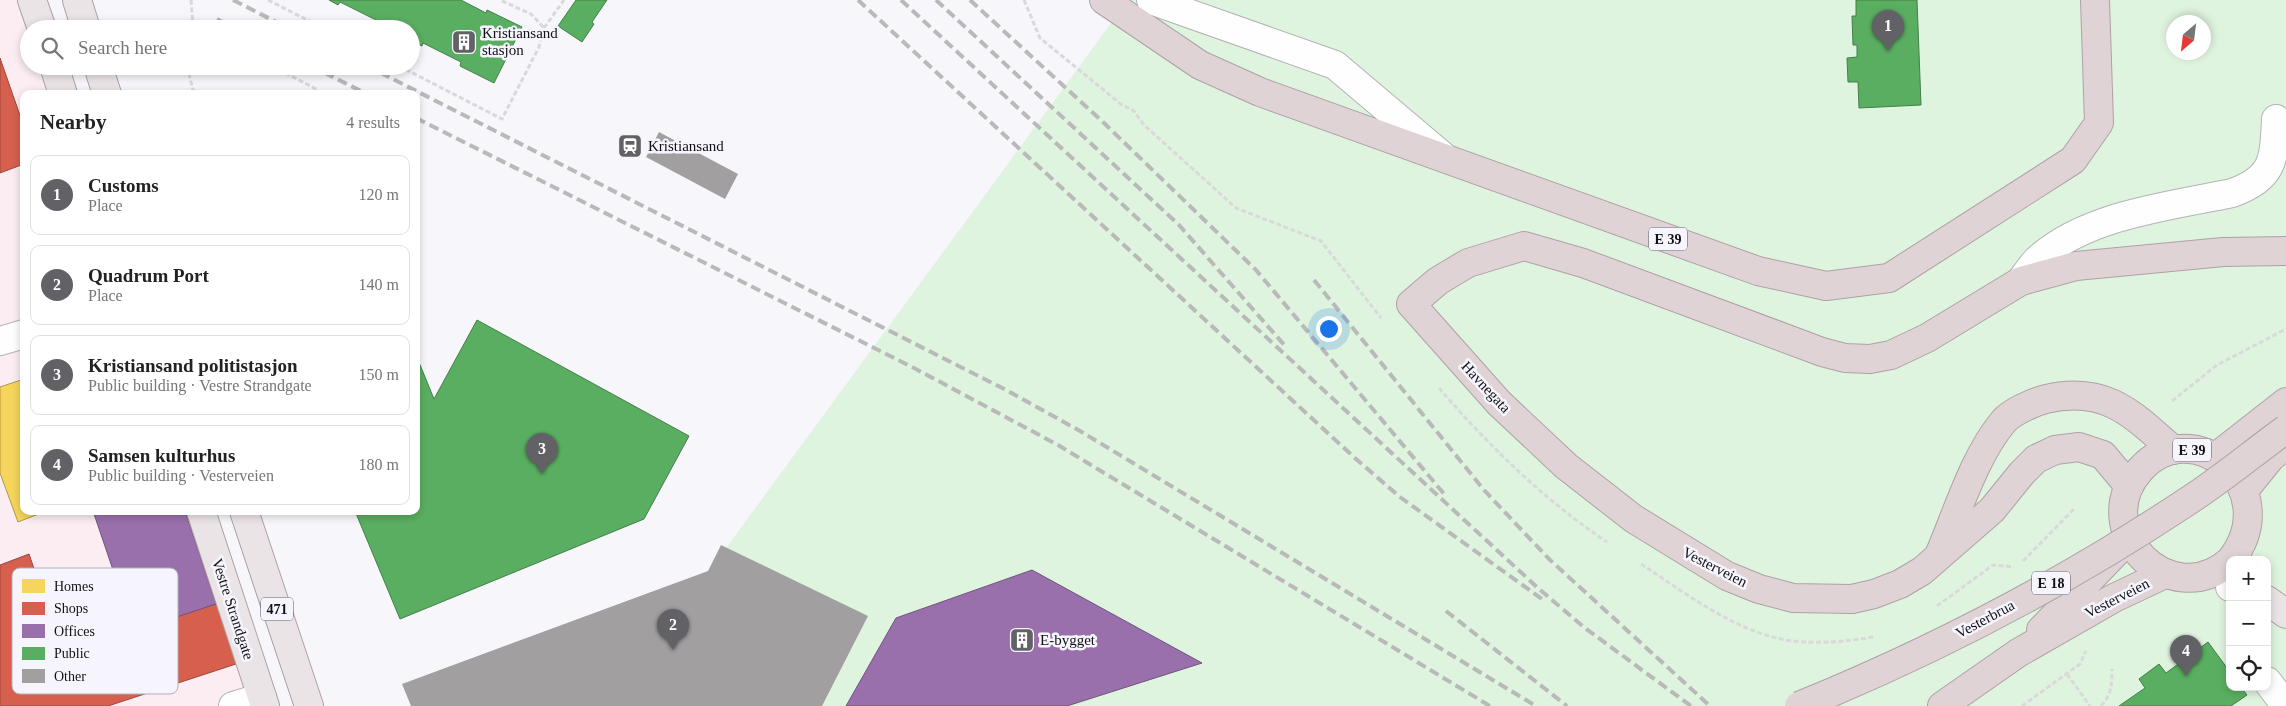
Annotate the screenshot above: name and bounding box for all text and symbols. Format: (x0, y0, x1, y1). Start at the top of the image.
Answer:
pin: 1 (1872, 10, 1904, 51)
north arrow (2166, 15, 2211, 60)
search box (20, 20, 420, 75)
place label: Kristiansand stasjon (482, 25, 558, 58)
building icon: Kristiansand stasjon (451, 29, 477, 55)
icon: search (38, 34, 66, 62)
text: Search here (78, 37, 167, 58)
text: Nearby (40, 110, 107, 134)
text: 4 results (346, 114, 400, 131)
station icon: Kristiansand (617, 133, 643, 159)
place label: Kristiansand (648, 138, 724, 154)
text: Customs (88, 175, 159, 196)
text: 1 (53, 186, 61, 203)
text: 120 m (359, 186, 399, 203)
text: Place (88, 197, 123, 214)
road number: E 39 (1649, 228, 1687, 250)
text: Quadrum Port (88, 265, 209, 286)
text: 2 (53, 276, 61, 293)
text: 140 m (359, 276, 399, 293)
text: Place (88, 287, 123, 304)
your location (1316, 316, 1342, 342)
text: Kristiansand politistasjon (88, 355, 298, 376)
street label: Havnegata (1458, 358, 1514, 416)
text: 3 (53, 366, 61, 383)
text: 150 m (359, 366, 399, 383)
text: Public building · Vestre Strandgate (88, 377, 312, 394)
pin: 3 (526, 433, 558, 474)
road number: E 39 (2173, 438, 2211, 462)
text: Samsen kulturhus (88, 445, 235, 466)
text: 4 (53, 456, 61, 473)
text: 180 m (359, 456, 399, 473)
text: Public building · Vesterveien (88, 467, 274, 484)
street label: Vesterveien (1680, 544, 1750, 590)
street label: Vestre Strandgate (209, 556, 257, 662)
map controls (2226, 556, 2271, 691)
button: + (2226, 556, 2271, 601)
legend (12, 568, 178, 694)
road number: E 18 (2032, 572, 2070, 594)
street label: Vesterveien (2082, 575, 2152, 621)
text: Homes (54, 579, 94, 594)
street label: Vesterbrua (1953, 597, 2017, 641)
road number: 471 (261, 598, 293, 620)
text: Shops (54, 601, 88, 616)
button: − (2226, 601, 2271, 646)
pin: 2 (657, 609, 689, 650)
text: Offices (54, 624, 95, 639)
building icon: E-bygget (1009, 627, 1035, 653)
place label: E-bygget (1040, 632, 1096, 648)
pin: 4 (2170, 635, 2202, 676)
text: Public (54, 646, 90, 661)
button: locate (2226, 646, 2271, 691)
text: Other (54, 669, 86, 684)

